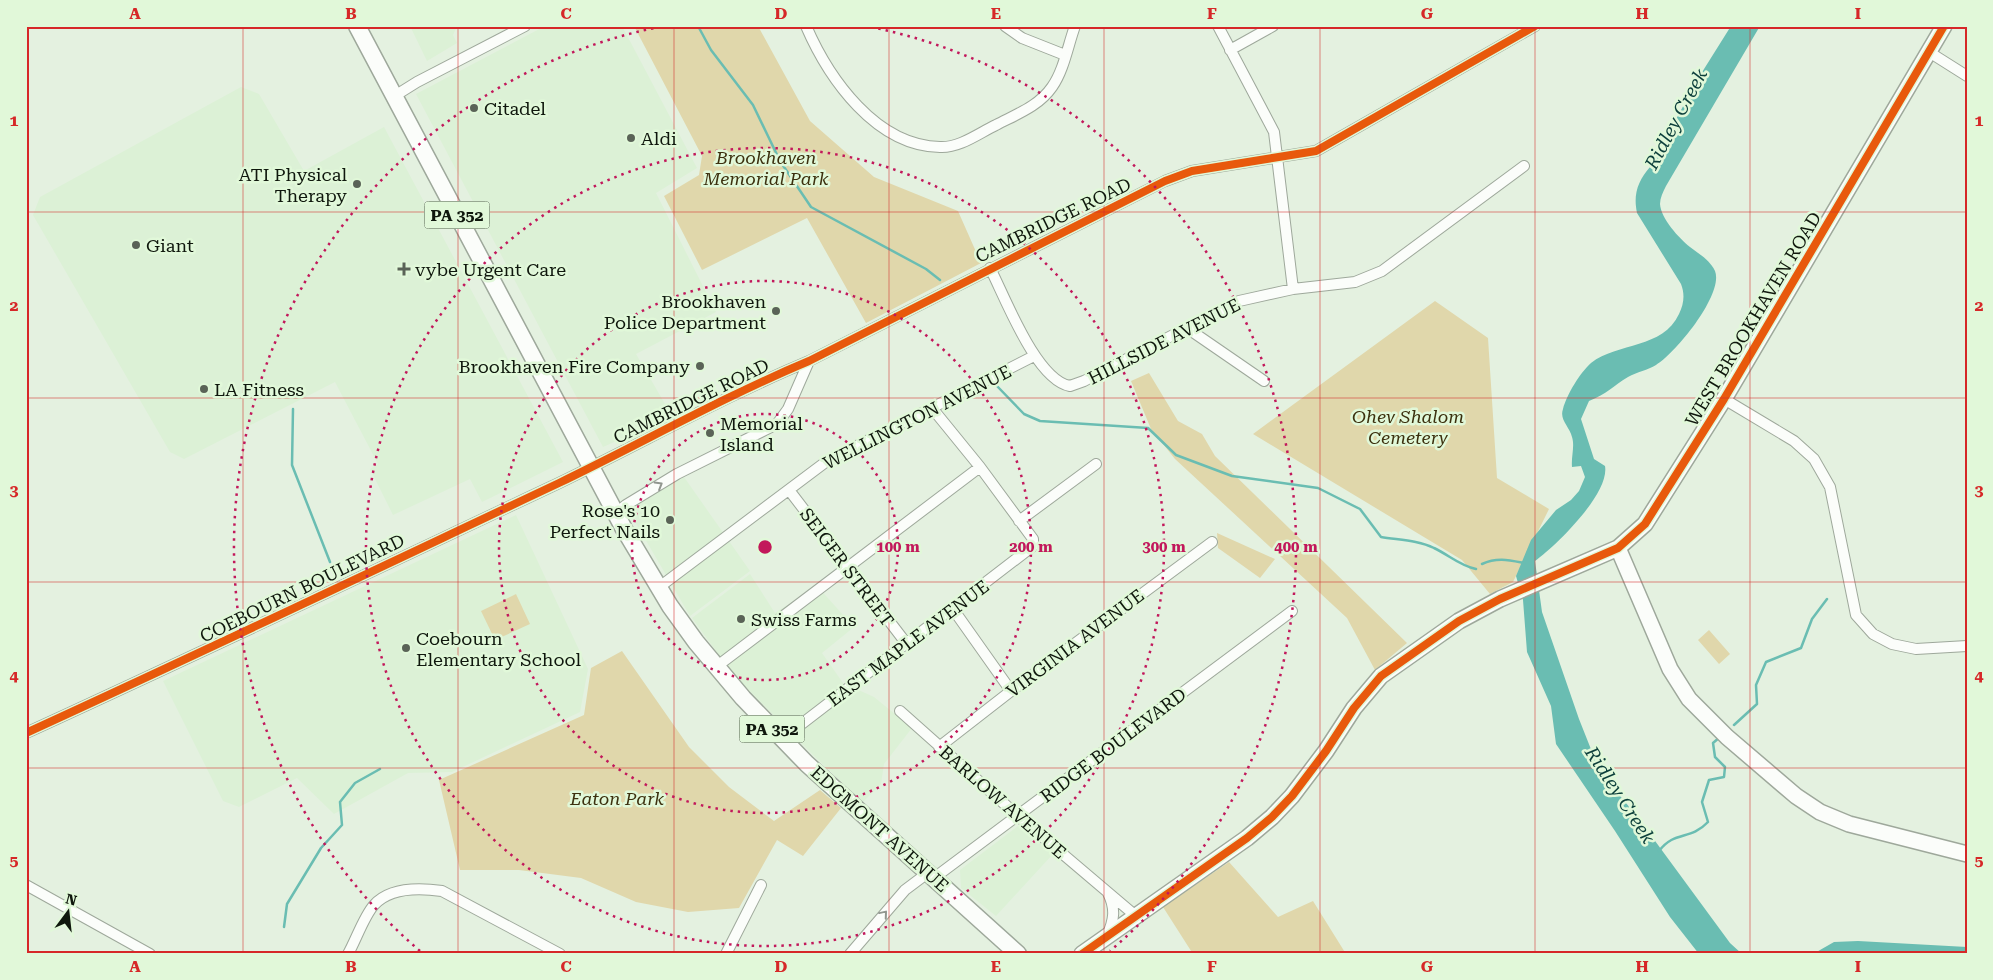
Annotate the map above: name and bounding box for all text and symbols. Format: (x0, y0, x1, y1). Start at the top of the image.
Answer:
text: A (129, 4, 141, 23)
text: B (345, 4, 357, 23)
text: C (560, 4, 572, 23)
text: D (775, 4, 788, 23)
text: E (991, 4, 1001, 23)
text: F (1207, 4, 1217, 23)
text: G (1421, 4, 1434, 23)
text: H (1635, 4, 1649, 23)
text: I (1855, 4, 1861, 23)
water label: Ridley Creek (1639, 64, 1713, 174)
place label: Citadel (484, 98, 546, 119)
marker: Citadel (468, 102, 480, 114)
text: 1 (10, 111, 19, 130)
text: 1 (1975, 111, 1984, 130)
place label: Aldi (641, 128, 677, 149)
marker: Aldi (625, 132, 637, 144)
park label: Brookhaven Memorial Park (702, 147, 829, 189)
place label: ATI Physical Therapy (239, 164, 347, 206)
street label: CAMBRIDGE ROAD (972, 173, 1134, 267)
marker: ATI Physical Therapy (351, 178, 363, 190)
road number: PA 352 (424, 202, 490, 228)
street label: WEST BROOKHAVEN ROAD (1681, 208, 1825, 430)
place label: Giant (146, 235, 194, 256)
marker: Giant (130, 239, 142, 251)
place label: vybe Urgent Care (415, 259, 566, 280)
marker: vybe Urgent Care (397, 262, 411, 276)
place label: Brookhaven Police Department (604, 291, 766, 333)
street label: HILLSIDE AVENUE (1084, 293, 1244, 389)
text: 2 (10, 296, 19, 315)
text: 2 (1975, 296, 1984, 315)
marker: Brookhaven Police Department (770, 305, 782, 317)
street label: CAMBRIDGE ROAD (610, 354, 772, 448)
place label: Brookhaven Fire Company (459, 356, 690, 377)
marker: Brookhaven Fire Company (694, 360, 706, 372)
street label: WELLINGTON AVENUE (820, 360, 1014, 474)
place label: LA Fitness (214, 379, 304, 400)
marker: LA Fitness (198, 383, 210, 395)
park label: Ohev Shalom Cemetery (1352, 406, 1464, 448)
place label: Memorial Island (720, 413, 803, 455)
marker: Memorial Island (704, 427, 716, 439)
text: 3 (10, 481, 19, 500)
one-way arrow (654, 481, 663, 491)
text: 3 (1975, 481, 1984, 500)
place label: Rose's 10 Perfect Nails (550, 500, 660, 542)
street label: SEIGER STREET (796, 504, 898, 630)
marker: Rose's 10 Perfect Nails (664, 514, 676, 526)
street label: COEBOURN BOULEVARD (196, 529, 408, 647)
centre of rings (756, 538, 774, 556)
text: 100 m (876, 538, 920, 556)
text: 200 m (1009, 538, 1053, 556)
text: 300 m (1142, 538, 1186, 556)
text: 400 m (1274, 538, 1318, 556)
street label: EAST MAPLE AVENUE (823, 575, 993, 711)
street label: VIRGINIA AVENUE (1002, 584, 1148, 702)
place label: Swiss Farms (751, 609, 857, 630)
marker: Swiss Farms (735, 613, 747, 625)
place label: Coebourn Elementary School (416, 628, 581, 670)
marker: Coebourn Elementary School (400, 642, 412, 654)
text: 4 (10, 666, 19, 685)
text: 4 (1975, 666, 1984, 685)
street label: RIDGE BOULEVARD (1036, 683, 1190, 807)
road number: PA 352 (740, 716, 804, 742)
street label: BARLOW AVENUE (935, 741, 1071, 863)
water label: Ridley Creek (1580, 741, 1660, 848)
street label: EDGMONT AVENUE (807, 762, 953, 896)
park label: Eaton Park (569, 788, 664, 809)
text: 5 (10, 851, 19, 870)
text: 5 (1975, 851, 1984, 870)
north arrow (42, 888, 92, 938)
text: N (64, 890, 79, 909)
one-way arrow (879, 911, 887, 920)
text: A (129, 957, 141, 976)
text: B (345, 957, 357, 976)
text: C (560, 957, 572, 976)
text: D (775, 957, 788, 976)
text: E (991, 957, 1001, 976)
text: F (1207, 957, 1217, 976)
text: G (1421, 957, 1434, 976)
text: H (1635, 957, 1649, 976)
text: I (1855, 957, 1861, 976)

